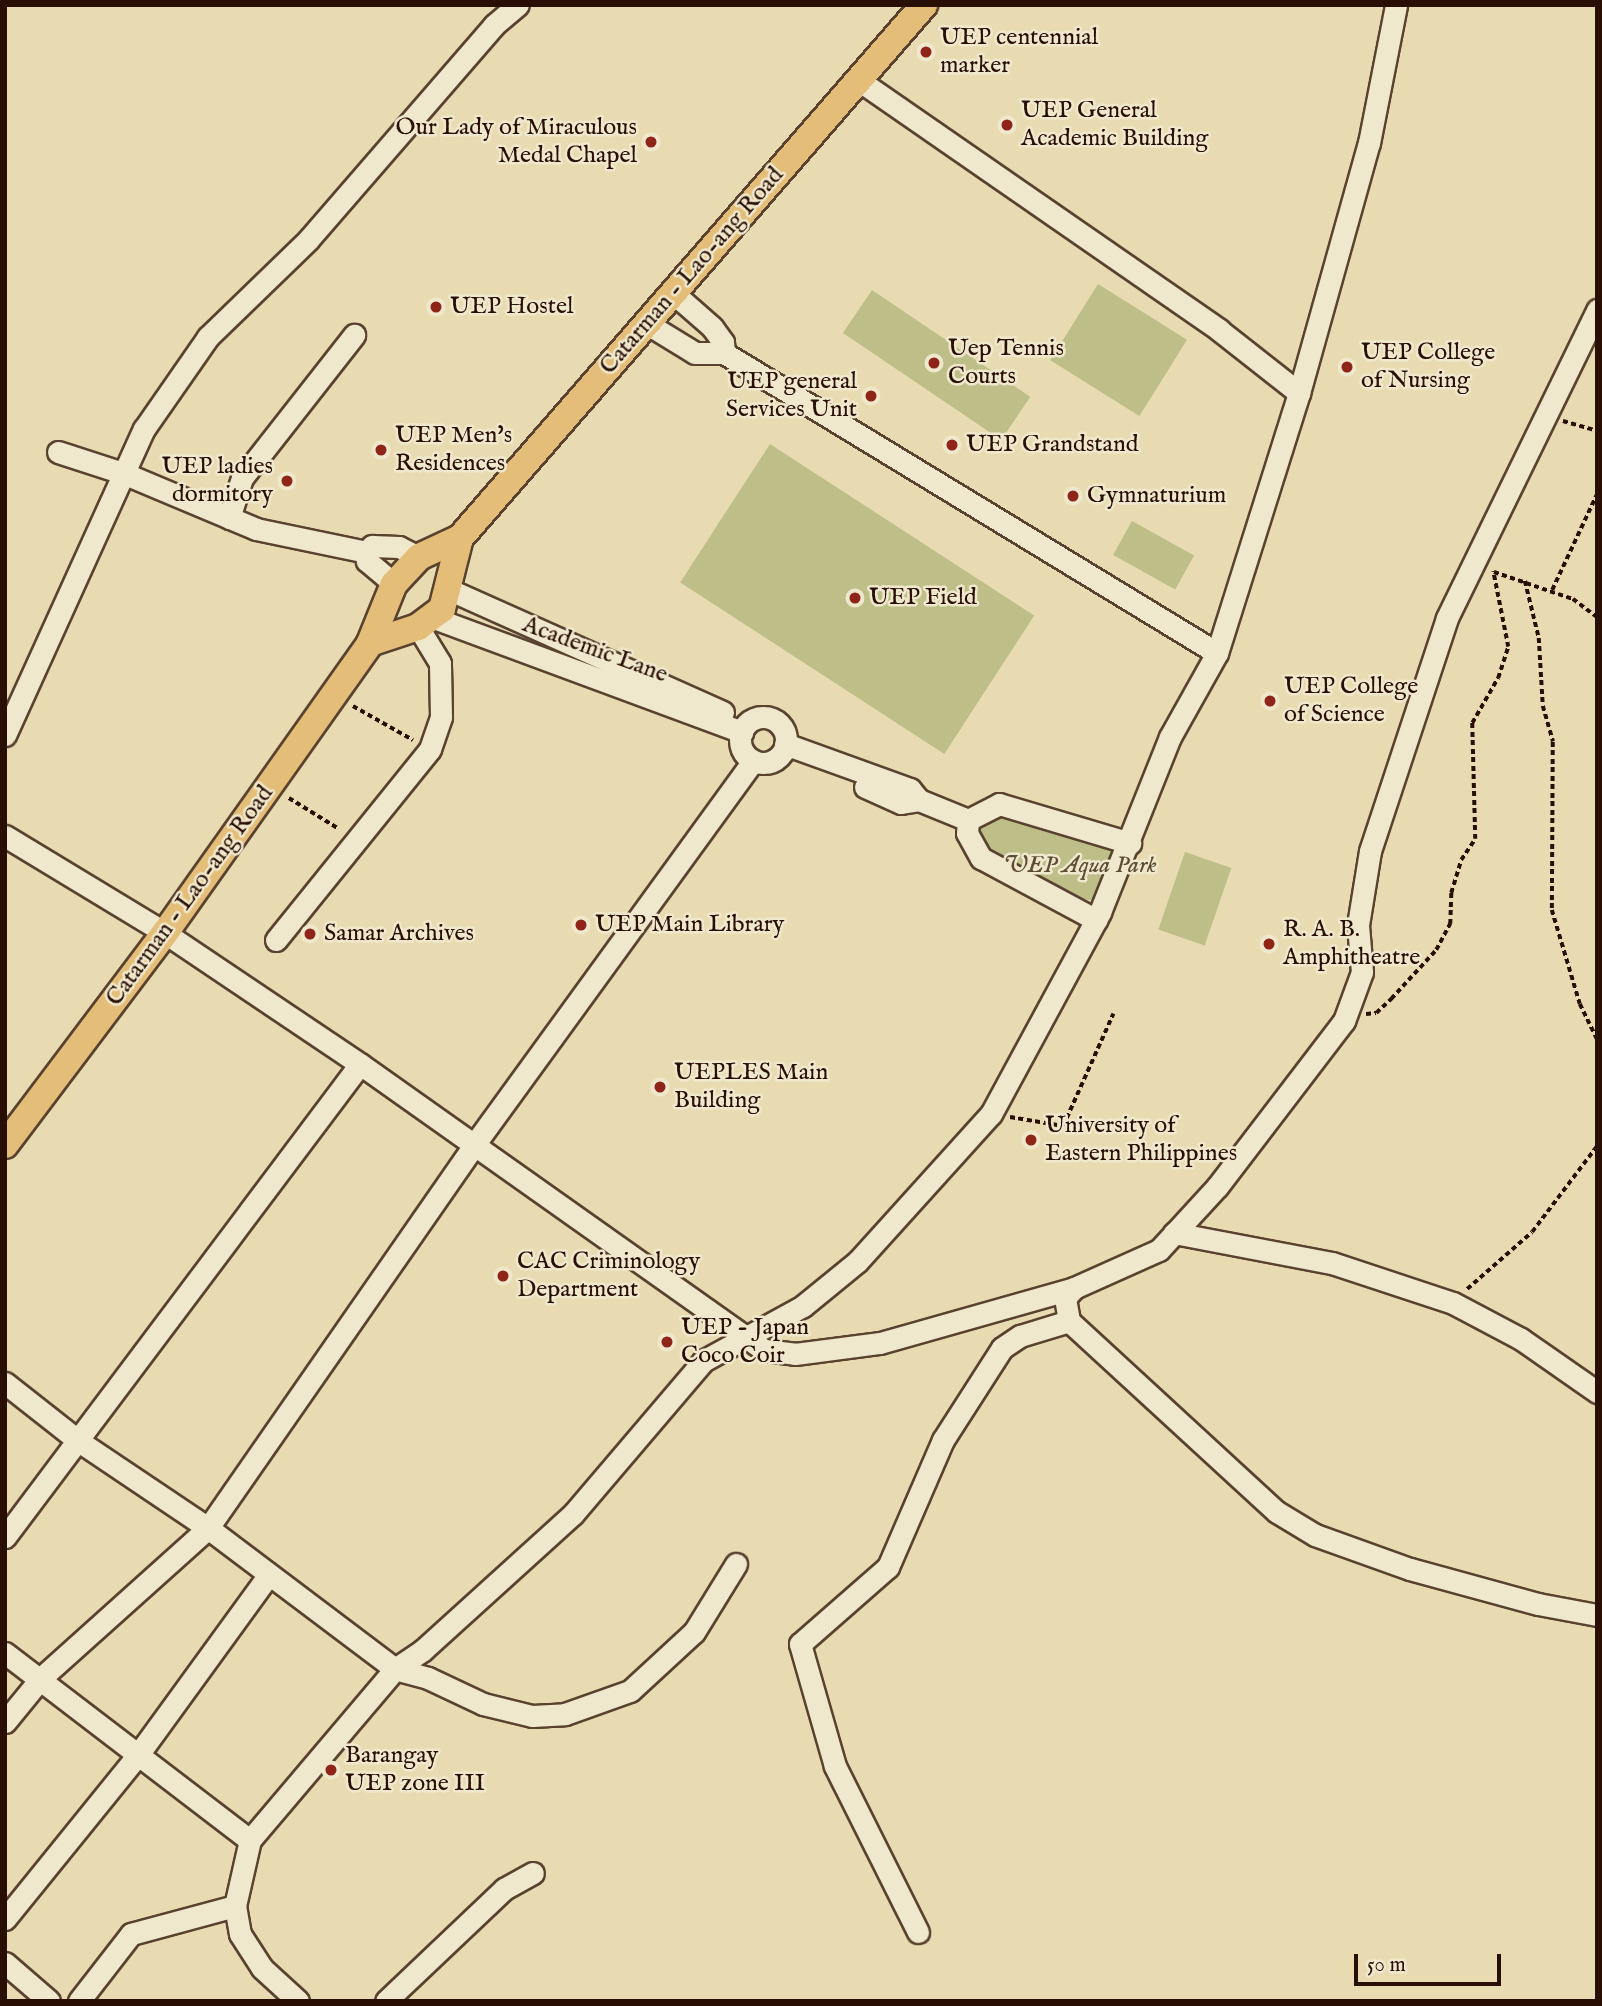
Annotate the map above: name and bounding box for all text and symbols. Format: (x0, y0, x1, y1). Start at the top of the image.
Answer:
place label: UEP centennial marker (940, 24, 1098, 80)
marker: UEP centennial marker (918, 44, 934, 60)
place label: UEP General Academic Building (1021, 97, 1208, 153)
place label: Our Lady of Miraculous Medal Chapel (396, 114, 637, 170)
marker: UEP General Academic Building (999, 117, 1015, 133)
marker: Our Lady of Miraculous Medal Chapel (643, 134, 659, 150)
street label: Catarman - Lao-ang Road (594, 161, 790, 381)
place label: UEP Hostel (450, 293, 573, 321)
marker: UEP Hostel (428, 299, 444, 315)
place label: Uep Tennis Courts (948, 335, 1064, 391)
place label: UEP College of Nursing (1361, 339, 1495, 395)
marker: Uep Tennis Courts (926, 355, 942, 371)
marker: UEP College of Nursing (1339, 359, 1355, 375)
place label: UEP general Services Unit (726, 368, 857, 424)
marker: UEP general Services Unit (863, 388, 879, 404)
place label: UEP Men's Residences (395, 422, 512, 478)
place label: UEP Grandstand (966, 431, 1139, 459)
marker: UEP Grandstand (944, 437, 960, 453)
marker: UEP Men's Residences (373, 442, 389, 458)
place label: UEP ladies dormitory (161, 453, 273, 509)
marker: UEP ladies dormitory (279, 473, 295, 489)
place label: Gymnaturium (1087, 482, 1226, 510)
marker: Gymnaturium (1065, 488, 1081, 504)
place label: UEP Field (869, 584, 977, 612)
marker: UEP Field (847, 590, 863, 606)
street label: Academic Lane (518, 610, 672, 690)
place label: UEP College of Science (1284, 673, 1418, 729)
marker: UEP College of Science (1262, 693, 1278, 709)
street label: Catarman - Lao-ang Road (100, 780, 280, 1012)
park label: UEP Aqua Park (1003, 852, 1157, 880)
place label: UEP Main Library (595, 911, 784, 939)
place label: R. A. B. Amphitheatre (1283, 916, 1420, 972)
marker: UEP Main Library (573, 917, 589, 933)
place label: Samar Archives (324, 920, 474, 948)
marker: Samar Archives (302, 926, 318, 942)
marker: R. A. B. Amphitheatre (1261, 936, 1277, 952)
place label: UEPLES Main Building (674, 1059, 828, 1115)
marker: UEPLES Main Building (652, 1079, 668, 1095)
place label: University of Eastern Philippines (1045, 1112, 1237, 1168)
marker: University of Eastern Philippines (1023, 1132, 1039, 1148)
place label: CAC Criminology Department (517, 1248, 700, 1304)
marker: CAC Criminology Department (495, 1268, 511, 1284)
place label: UEP - Japan Coco Coir (681, 1314, 809, 1370)
marker: UEP - Japan Coco Coir (659, 1334, 675, 1350)
place label: Barangay UEP zone III (345, 1742, 485, 1798)
marker: Barangay UEP zone III (323, 1762, 339, 1778)
scale bar (1357, 1940, 1504, 1984)
text: 50 m (1367, 1952, 1406, 1979)

